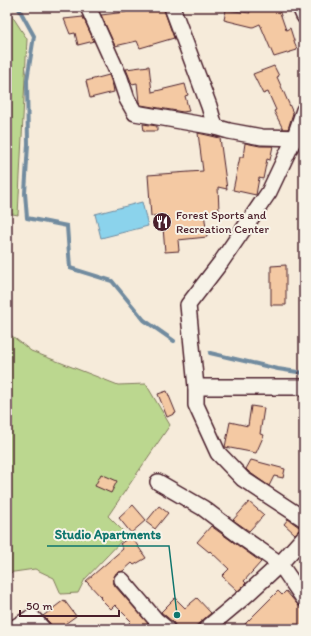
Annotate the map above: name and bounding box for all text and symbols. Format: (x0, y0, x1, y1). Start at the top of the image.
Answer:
place label: Forest Sports and Recreation Center (176, 208, 269, 236)
restaurant icon: Forest Sports and Recreation Center (151, 211, 173, 233)
callout: Studio Apartments (47, 521, 169, 546)
text: Studio Apartments (55, 527, 161, 543)
scale bar (20, 592, 119, 618)
text: 50 m (26, 599, 52, 613)

